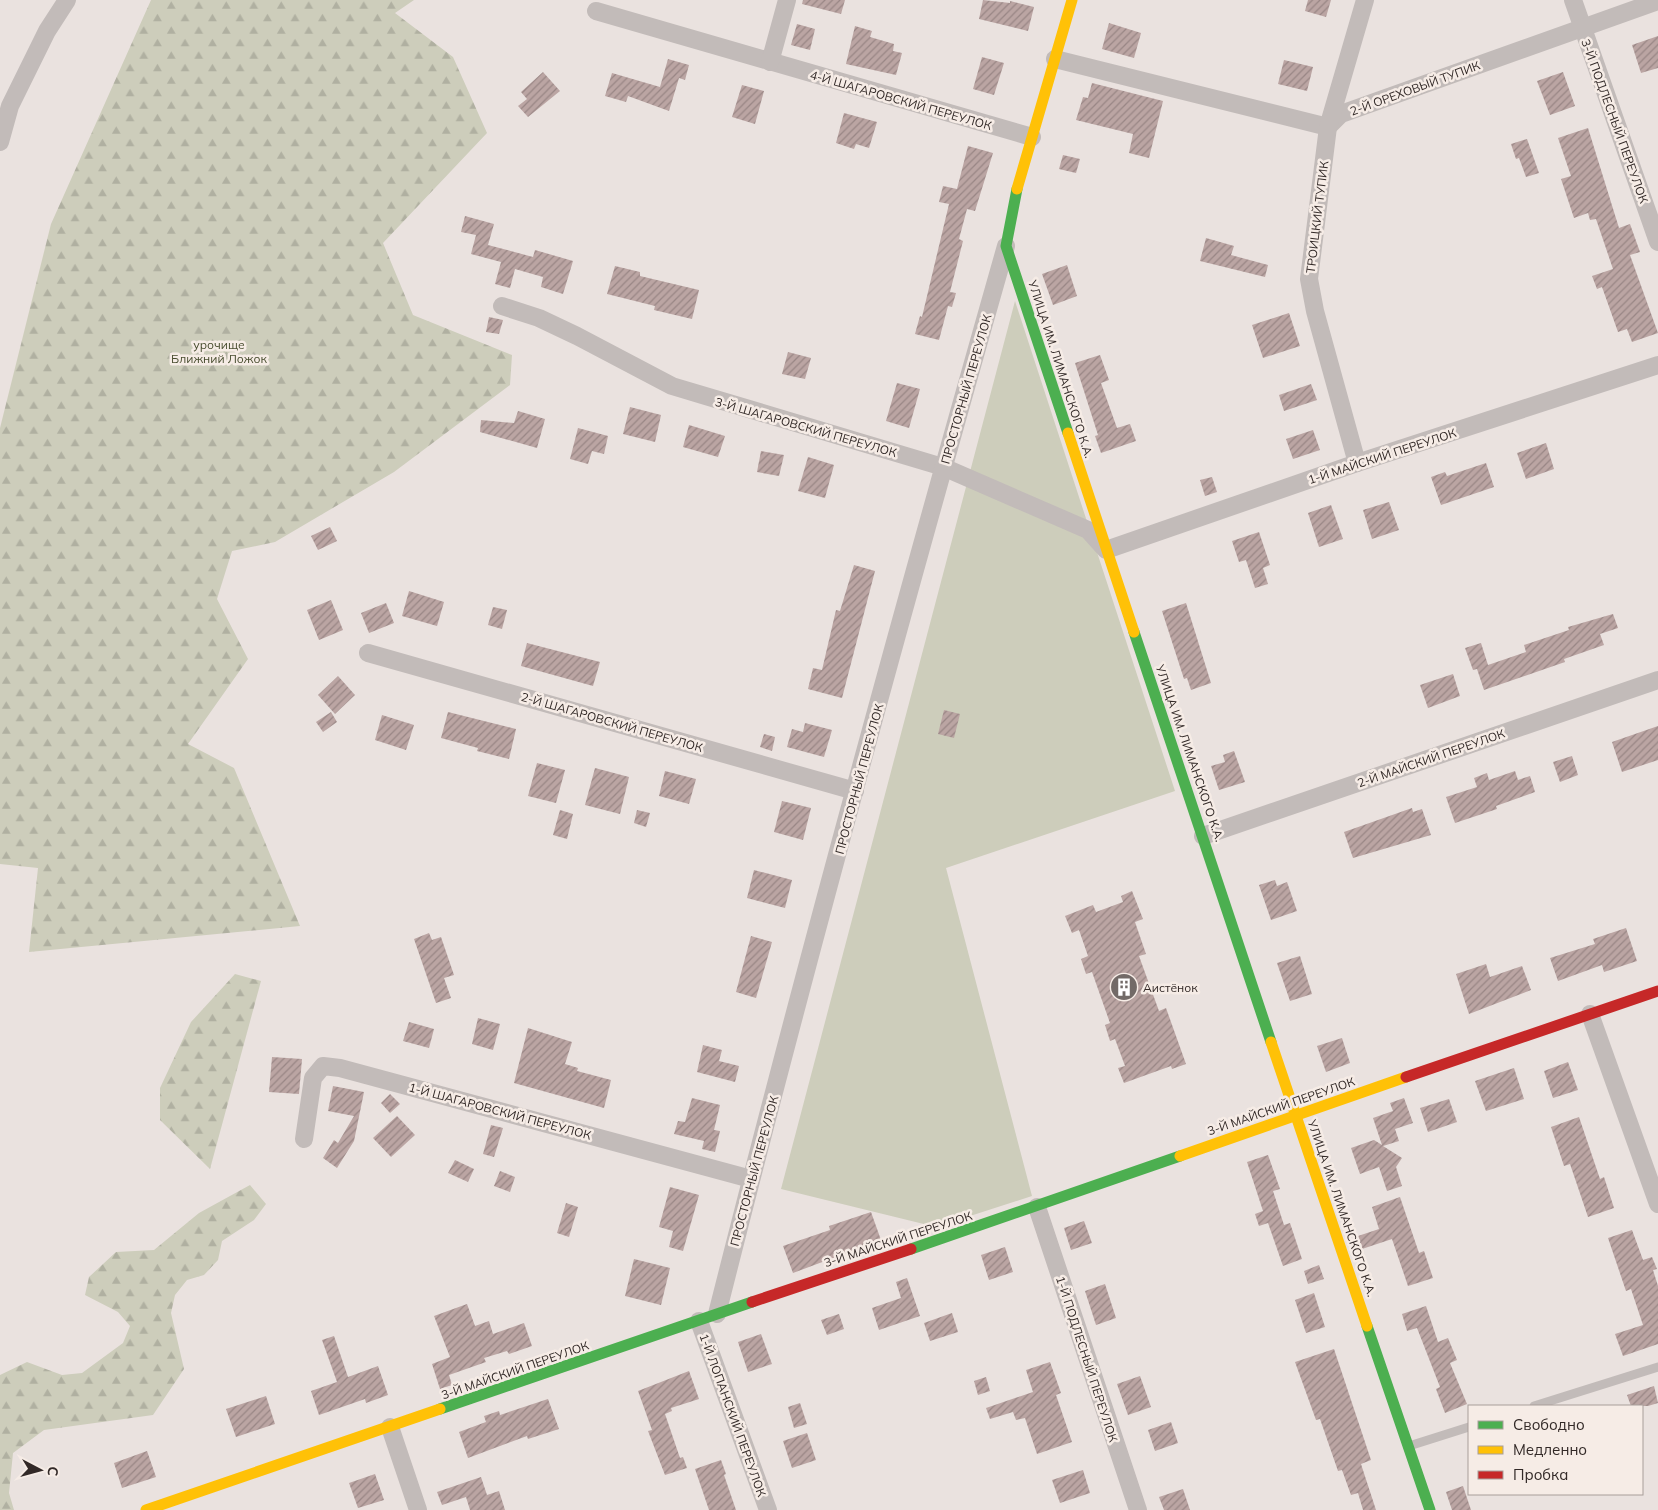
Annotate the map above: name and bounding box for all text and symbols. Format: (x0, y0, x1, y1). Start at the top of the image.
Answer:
street label: 3-Й ПОДЛЕСНЫЙ ПЕРЕУЛОК (1578, 37, 1652, 205)
street label: 2-Й ОРЕХОВЫЙ ТУПИК (1348, 57, 1482, 119)
street label: 4-Й ШАГАРОВСКИЙ ПЕРЕУЛОК (808, 67, 994, 133)
street label: ТРОИЦКИЙ ТУПИК (1303, 160, 1331, 274)
street label: УЛИЦА ИМ. ЛИМАНСКОГО К.А. (1025, 277, 1097, 460)
street label: ПРОСТОРНЫЙ ПЕРЕУЛОК (937, 312, 995, 466)
park label: урочище Ближний Ложок (171, 337, 267, 366)
street label: 3-Й ШАГАРОВСКИЙ ПЕРЕУЛОК (713, 394, 899, 460)
street label: 1-Й МАЙСКИЙ ПЕРЕУЛОК (1306, 425, 1458, 487)
street label: УЛИЦА ИМ. ЛИМАНСКОГО К.А. (1152, 662, 1227, 843)
street label: 2-Й ШАГАРОВСКИЙ ПЕРЕУЛОК (519, 689, 705, 755)
street label: ПРОСТОРНЫЙ ПЕРЕУЛОК (832, 702, 886, 856)
street label: 2-Й МАЙСКИЙ ПЕРЕУЛОК (1355, 726, 1507, 790)
building icon: Аистёнок (1109, 972, 1139, 1002)
place label: Аистёнок (1143, 980, 1198, 995)
street label: 3-Й МАЙСКИЙ ПЕРЕУЛОК (1205, 1074, 1357, 1138)
street label: 1-Й ШАГАРОВСКИЙ ПЕРЕУЛОК (407, 1079, 593, 1143)
street label: ПРОСТОРНЫЙ ПЕРЕУЛОК (727, 1094, 781, 1248)
street label: УЛИЦА ИМ. ЛИМАНСКОГО К.А. (1304, 1117, 1379, 1298)
street label: 3-Й МАЙСКИЙ ПЕРЕУЛОК (822, 1208, 974, 1270)
street label: 1-Й ПОДЛЕСНЫЙ ПЕРЕУЛОК (1053, 1274, 1121, 1444)
street label: 1-Й ЛОПАНСКИЙ ПЕРЕУЛОК (696, 1331, 770, 1499)
street label: 3-Й МАЙСКИЙ ПЕРЕУЛОК (439, 1338, 591, 1402)
legend (1468, 1405, 1643, 1495)
text: Свободно (1513, 1415, 1585, 1434)
text: Медленно (1513, 1440, 1587, 1459)
north arrow (15, 1445, 65, 1495)
text: Пробка (1513, 1465, 1568, 1484)
text: С (43, 1466, 62, 1477)

